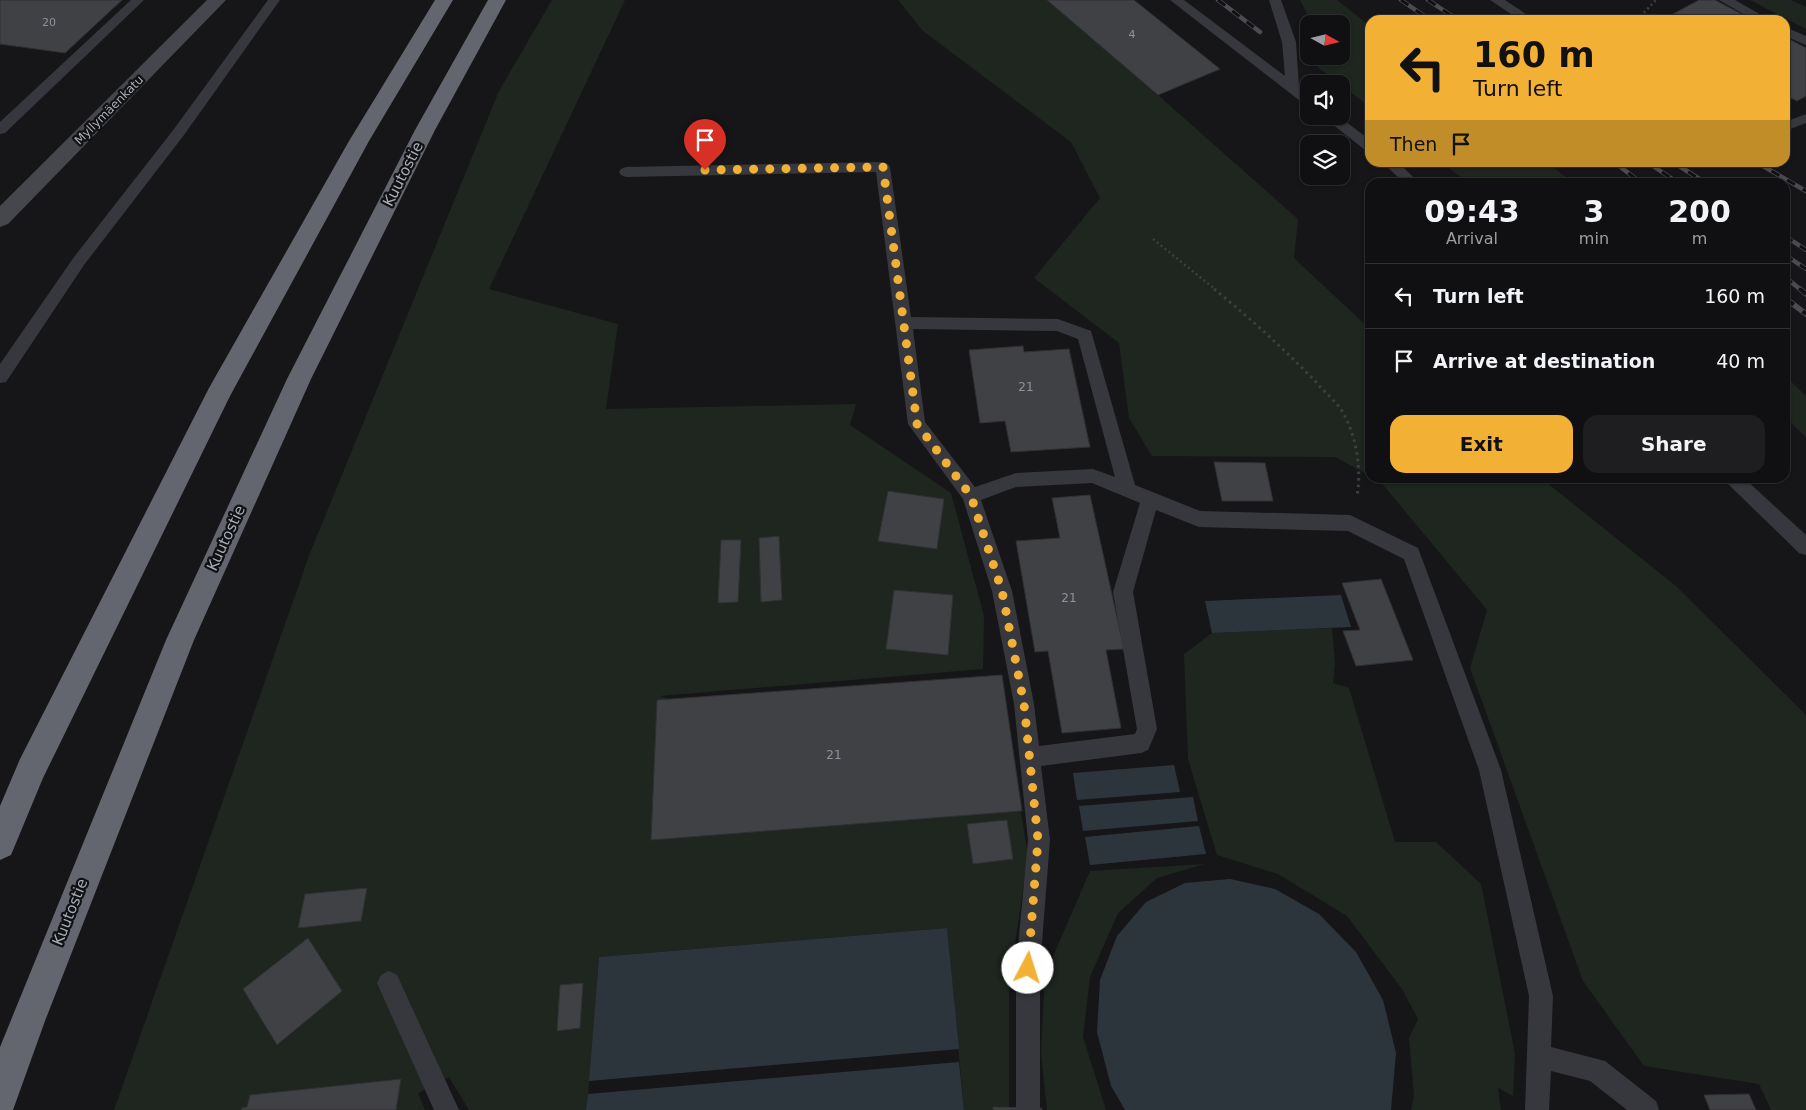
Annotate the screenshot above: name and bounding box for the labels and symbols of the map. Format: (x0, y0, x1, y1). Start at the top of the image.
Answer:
north arrow (1300, 15, 1350, 65)
house number: 20 (42, 16, 56, 29)
house number: 4 (1129, 28, 1136, 41)
street label: Myllymäenkatu (72, 73, 146, 147)
pin (684, 119, 726, 170)
street label: Kuutostie (379, 139, 427, 209)
house number: 21 (1018, 380, 1034, 394)
street label: Kuutostie (203, 502, 249, 574)
house number: 21 (1061, 591, 1077, 605)
house number: 21 (826, 748, 842, 762)
street label: Kuutostie (48, 876, 92, 948)
position arrow (1001, 941, 1053, 993)

